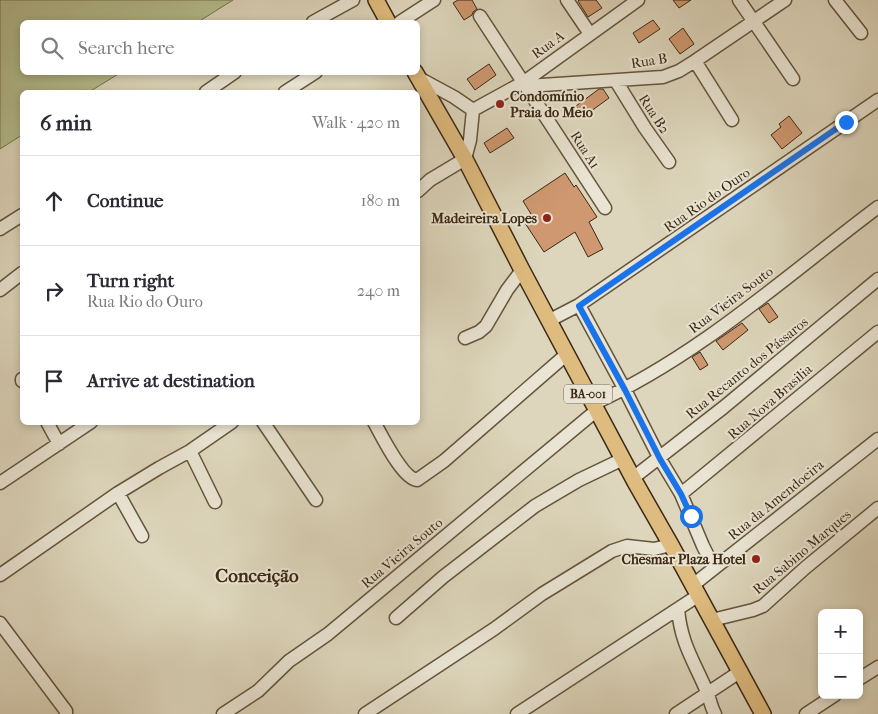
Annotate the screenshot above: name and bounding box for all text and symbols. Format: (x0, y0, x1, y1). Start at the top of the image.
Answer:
search box (20, 20, 420, 75)
street label: Rua A (528, 27, 568, 63)
icon: search (38, 34, 66, 62)
text: Search here (78, 37, 174, 59)
street label: Rua B (630, 50, 668, 72)
place label: Condomínio Praia do Meio (510, 88, 593, 121)
street label: Rua B2 (635, 91, 673, 137)
marker: Condomínio Praia do Meio (494, 98, 506, 110)
text: 6 min (40, 111, 92, 135)
route end (835, 111, 858, 134)
text: Walk · 420 m (312, 113, 400, 132)
street label: Rua A1 (567, 128, 603, 172)
street label: Rua Rio do Ouro (661, 164, 753, 236)
icon: ahead (40, 187, 68, 215)
text: Continue (87, 190, 163, 212)
text: 180 m (361, 191, 400, 210)
place label: Madeireira Lopes (430, 210, 538, 227)
marker: Madeireira Lopes (541, 212, 553, 224)
street label: Rua Vieira Souto (686, 263, 776, 337)
text: Turn right (87, 270, 174, 292)
icon: right (40, 277, 68, 305)
text: 240 m (357, 281, 400, 300)
text: Rua Rio do Ouro (87, 292, 203, 311)
street label: Rua Recanto dos Pássaros (682, 313, 812, 423)
street label: Rua Nova Brasilia (724, 360, 816, 443)
icon: arrive (40, 367, 68, 395)
text: Arrive at destination (87, 370, 255, 392)
road number: BA-001 (564, 384, 612, 404)
street label: Rua da Amendoeira (725, 456, 828, 544)
route start (680, 505, 703, 528)
street label: Rua Sabino Marques (749, 506, 855, 598)
street label: Rua Vieira Souto (358, 514, 446, 592)
place label: Chesmar Plaza Hotel (621, 551, 746, 568)
marker: Chesmar Plaza Hotel (750, 553, 762, 565)
district label: Conceição (215, 565, 299, 587)
map controls (818, 609, 863, 699)
button: + (818, 609, 863, 654)
button: − (818, 654, 863, 699)

